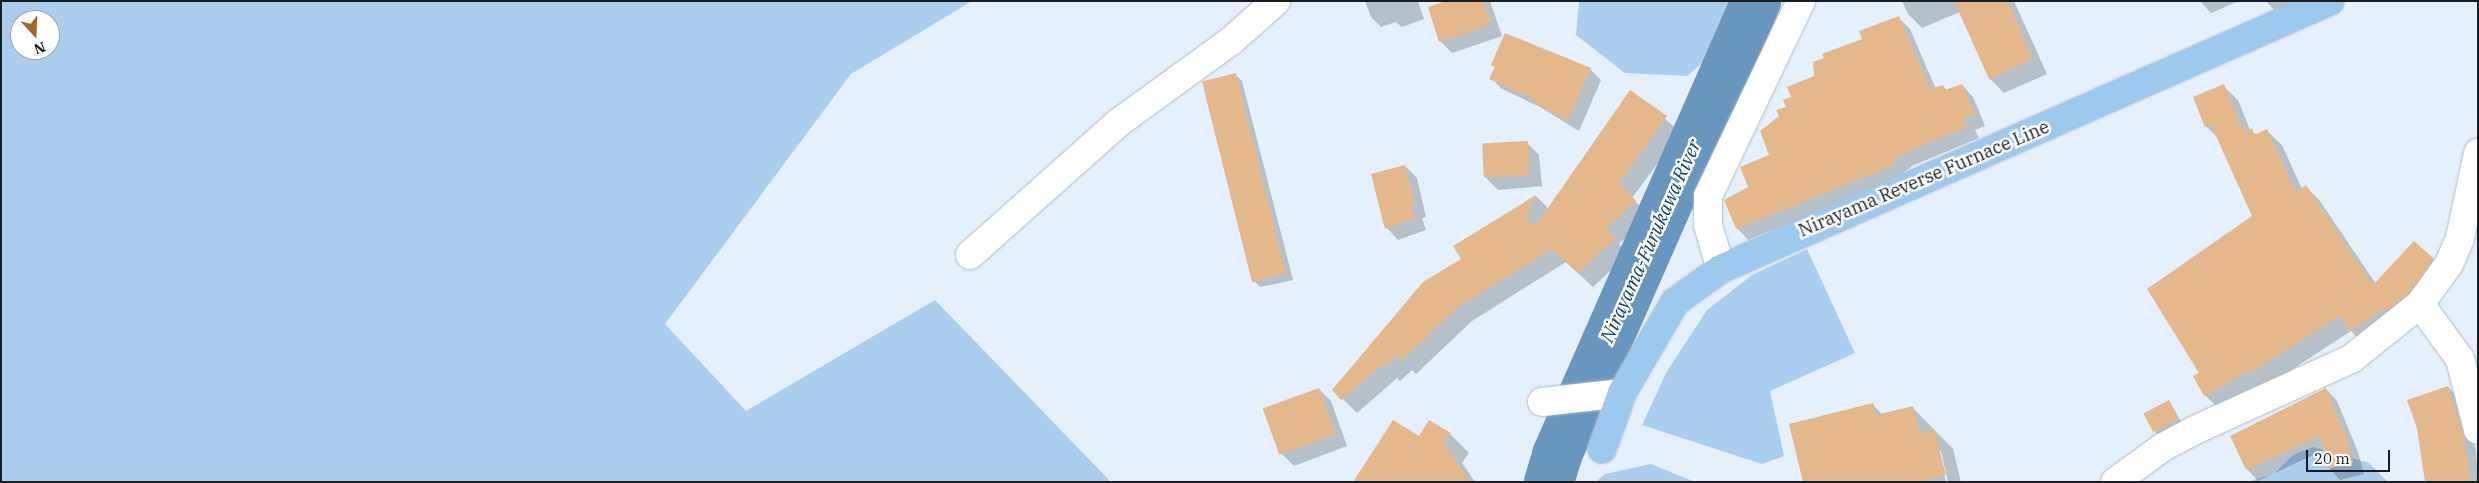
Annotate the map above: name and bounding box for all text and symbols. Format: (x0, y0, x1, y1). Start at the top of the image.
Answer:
north arrow (10, 10, 60, 60)
text: N (32, 38, 48, 59)
street label: Nirayama Reverse Furnace Line (1795, 116, 2053, 242)
water label: Nirayama-Furukawa River (1596, 136, 1706, 346)
scale bar (2309, 440, 2393, 472)
text: 20 m (2314, 449, 2350, 468)

